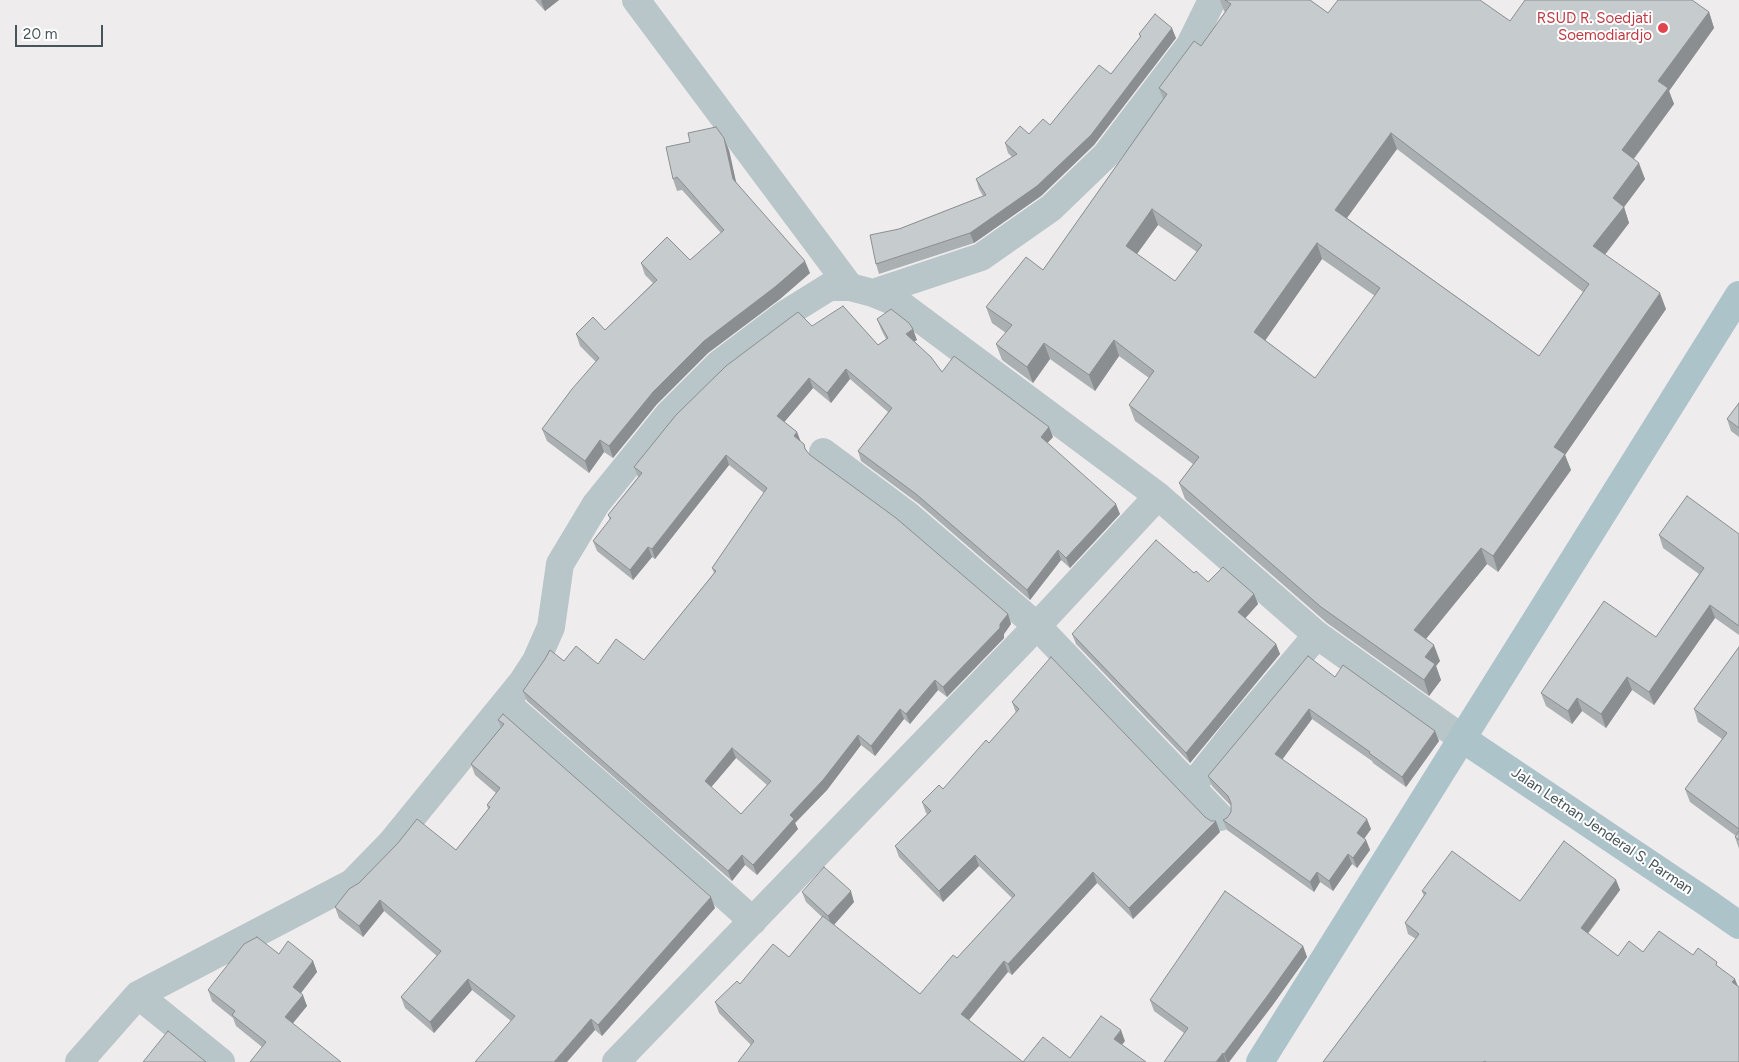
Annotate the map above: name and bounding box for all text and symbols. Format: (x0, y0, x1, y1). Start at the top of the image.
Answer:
place label: RSUD R. Soedjati Soemodiardjo (1537, 10, 1652, 45)
scale bar (18, 15, 105, 47)
marker: RSUD R. Soedjati Soemodiardjo (1656, 21, 1670, 35)
text: 20 m (23, 25, 57, 43)
street label: Jalan Letnan Jenderal S. Parman (1508, 763, 1696, 899)

